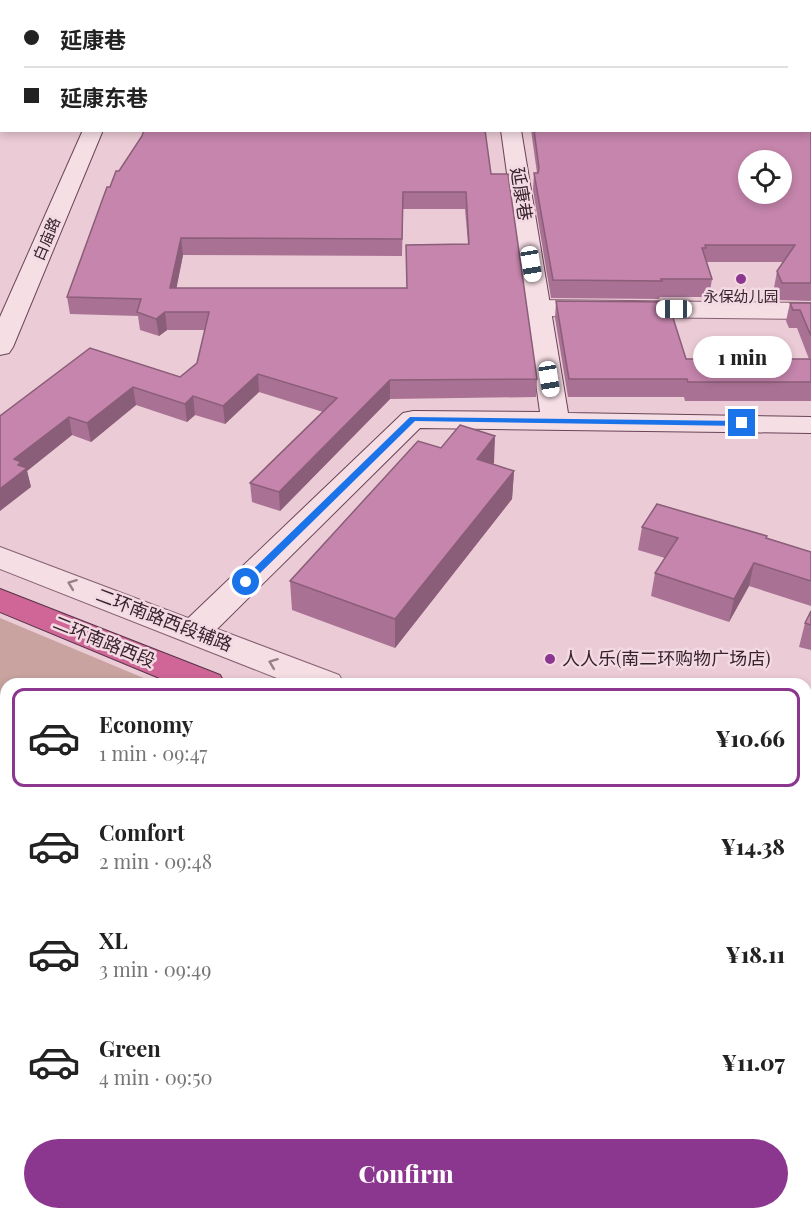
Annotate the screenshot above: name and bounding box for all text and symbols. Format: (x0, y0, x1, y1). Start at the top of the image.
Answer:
text: 延康巷 (60, 24, 126, 54)
text: 延康东巷 (60, 82, 148, 112)
map controls (738, 150, 792, 204)
button: locate (738, 150, 792, 204)
street label: 延康巷 (506, 165, 538, 222)
street label: 白庙路 (28, 214, 64, 263)
car (519, 245, 543, 283)
marker: 永保幼儿园 (734, 272, 748, 286)
place label: 永保幼儿园 (703, 286, 779, 306)
car (656, 300, 692, 318)
callout: 1 min (692, 336, 792, 378)
text: 1 min (718, 343, 767, 370)
car (537, 360, 561, 398)
route end (728, 409, 755, 436)
route start (232, 568, 259, 595)
one-way arrow (67, 579, 77, 592)
street label: 二环南路西段辅路 (93, 584, 235, 656)
street label: 二环南路西段 (50, 612, 158, 672)
place label: 人人乐(南二环购物广场店) (562, 646, 771, 670)
marker: 人人乐(南二环购物广场店) (543, 652, 557, 666)
one-way arrow (268, 658, 279, 670)
text: Economy (99, 709, 193, 739)
icon: car (27, 711, 81, 765)
text: ¥10.66 (715, 723, 785, 753)
text: 1 min · 09:47 (99, 739, 207, 766)
text: Comfort (99, 817, 185, 847)
icon: car (27, 819, 81, 873)
text: ¥14.38 (721, 831, 785, 861)
text: 2 min · 09:48 (99, 847, 212, 874)
text: XL (99, 925, 128, 955)
icon: car (27, 927, 81, 981)
text: ¥18.11 (726, 939, 785, 969)
text: 3 min · 09:49 (99, 955, 211, 982)
text: Green (99, 1033, 161, 1063)
icon: car (27, 1035, 81, 1089)
text: ¥11.07 (722, 1047, 785, 1077)
text: 4 min · 09:50 (99, 1063, 212, 1090)
button: Confirm (24, 1139, 788, 1208)

